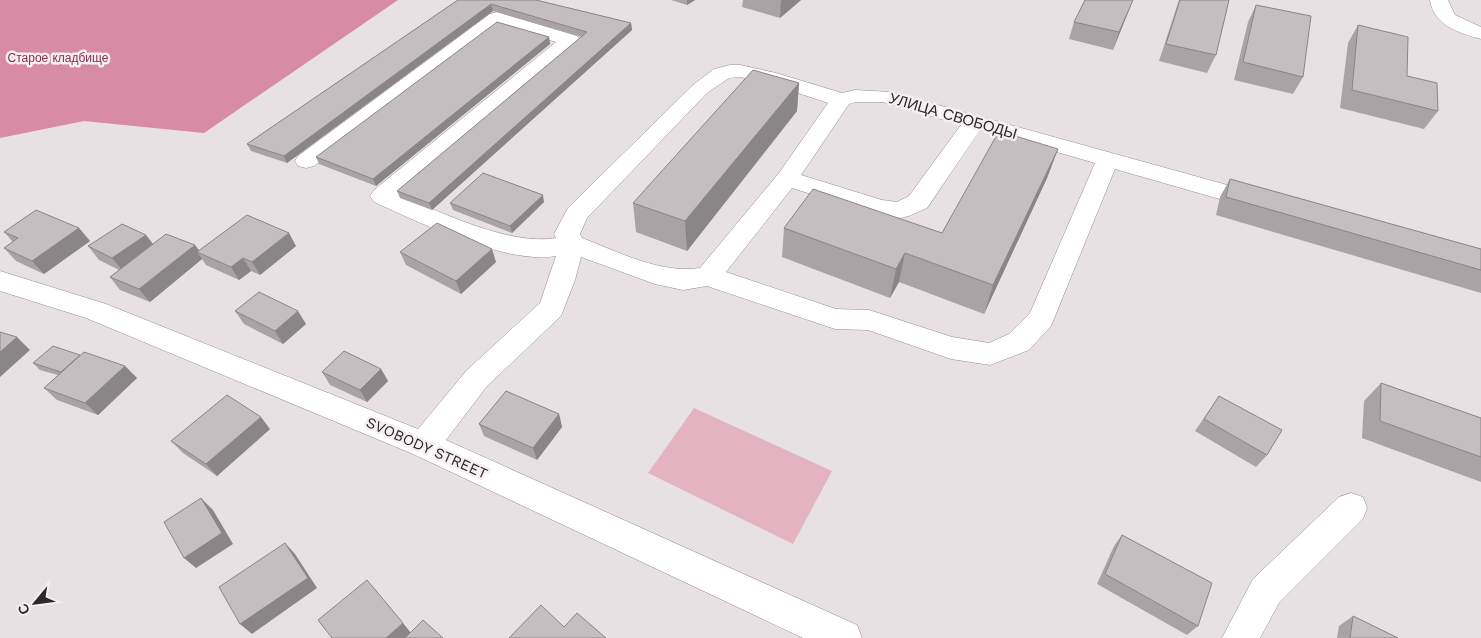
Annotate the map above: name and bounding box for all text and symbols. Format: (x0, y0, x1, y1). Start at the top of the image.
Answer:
park label: Старое кладбище (8, 51, 109, 65)
street label: УЛИЦА СВОБОДЫ (887, 89, 1019, 143)
street label: SVOBODY STREET (363, 413, 491, 483)
north arrow (10, 578, 60, 628)
text: С (14, 601, 33, 618)

